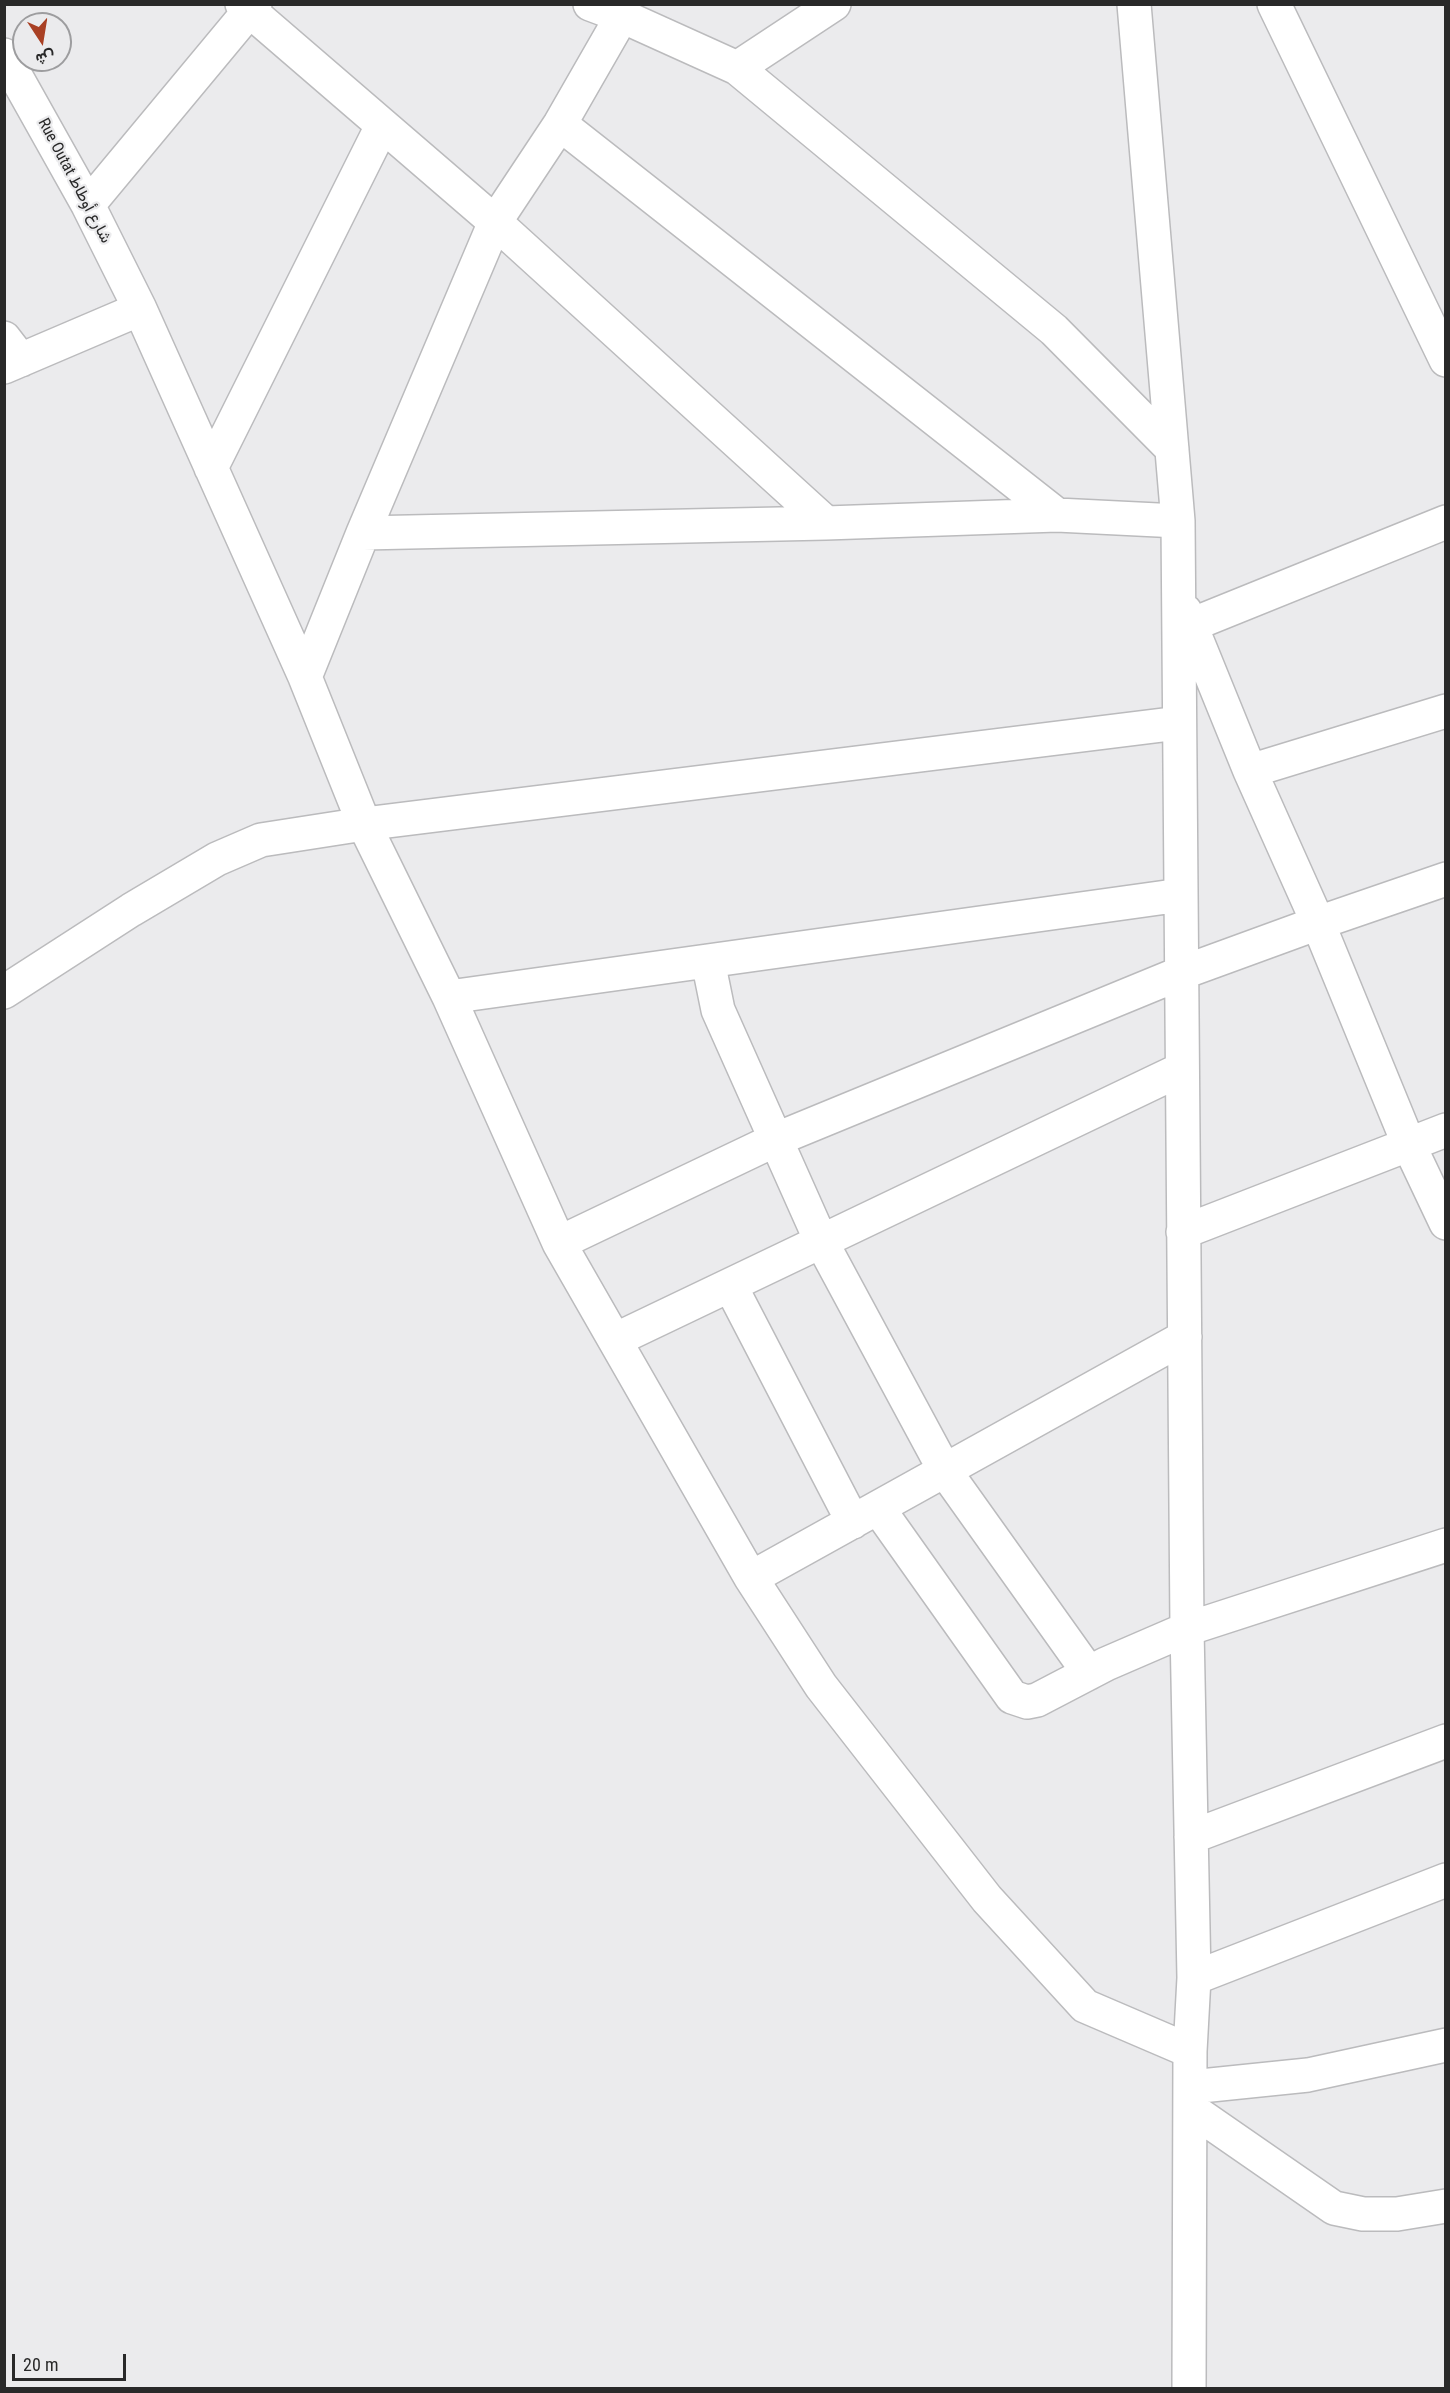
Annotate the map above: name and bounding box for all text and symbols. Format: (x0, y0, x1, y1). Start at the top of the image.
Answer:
north arrow (12, 12, 72, 72)
text: ش (34, 47, 57, 69)
street label: Rue Outat شارع أوطاط (33, 115, 115, 247)
scale bar (15, 2342, 129, 2380)
text: 20 m (23, 2354, 58, 2375)

